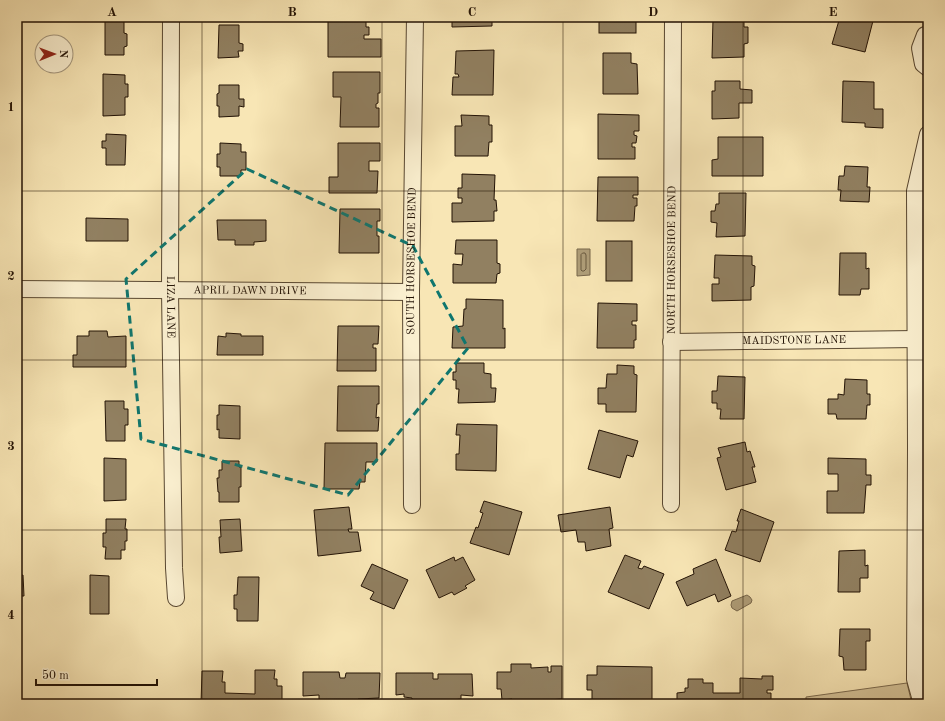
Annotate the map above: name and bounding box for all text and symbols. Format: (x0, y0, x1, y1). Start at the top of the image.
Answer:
text: A (107, 6, 117, 19)
text: B (287, 6, 297, 19)
text: C (468, 6, 476, 19)
text: D (648, 6, 658, 19)
text: E (829, 6, 838, 19)
north arrow (34, 34, 74, 74)
text: N (57, 50, 68, 59)
text: 1 (7, 101, 15, 114)
street label: NORTH HORSESHOE BEND (666, 185, 678, 334)
street label: SOUTH HORSESHOE BEND (405, 187, 418, 335)
text: 2 (7, 270, 15, 283)
street label: LIZA LANE (164, 276, 176, 338)
street label: APRIL DAWN DRIVE (193, 285, 307, 297)
street label: MAIDSTONE LANE (742, 334, 846, 347)
text: 3 (7, 440, 15, 453)
text: 4 (7, 609, 15, 622)
scale bar (36, 661, 157, 687)
text: 50 m (42, 669, 69, 682)

